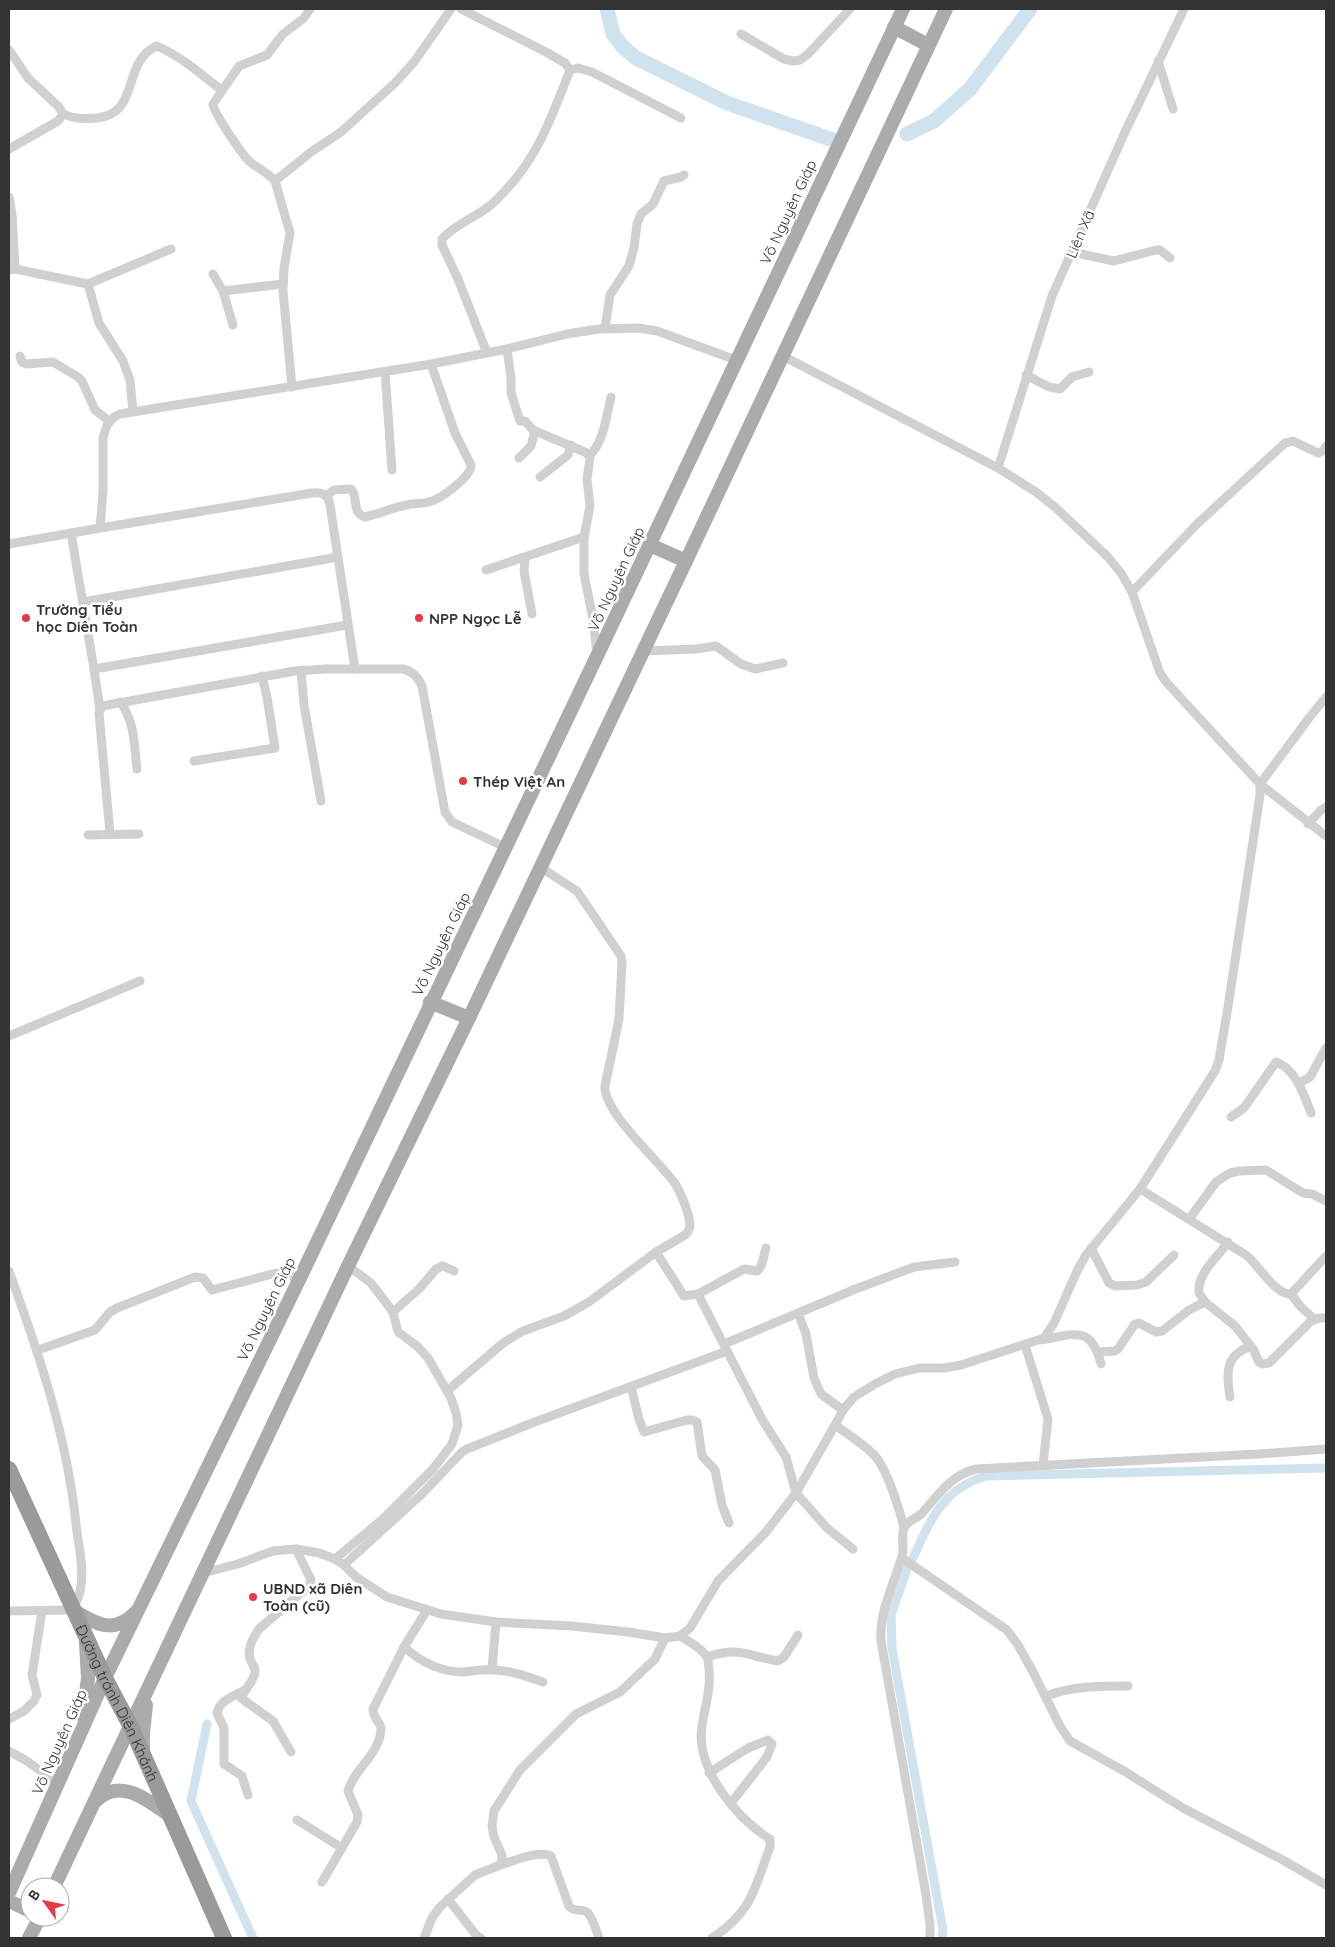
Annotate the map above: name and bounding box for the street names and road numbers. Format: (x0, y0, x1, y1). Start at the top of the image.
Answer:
street label: Võ Nguyên Giáp (755, 157, 821, 267)
street label: Liên Xã (1061, 207, 1099, 261)
street label: Võ Nguyên Giáp (583, 524, 649, 634)
street label: Võ Nguyên Giáp (408, 889, 474, 999)
street label: Võ Nguyên Giáp (233, 1254, 299, 1364)
street label: Đường tránh Diên Khánh (72, 1621, 163, 1784)
street label: Võ Nguyên Giáp (27, 1686, 91, 1798)

